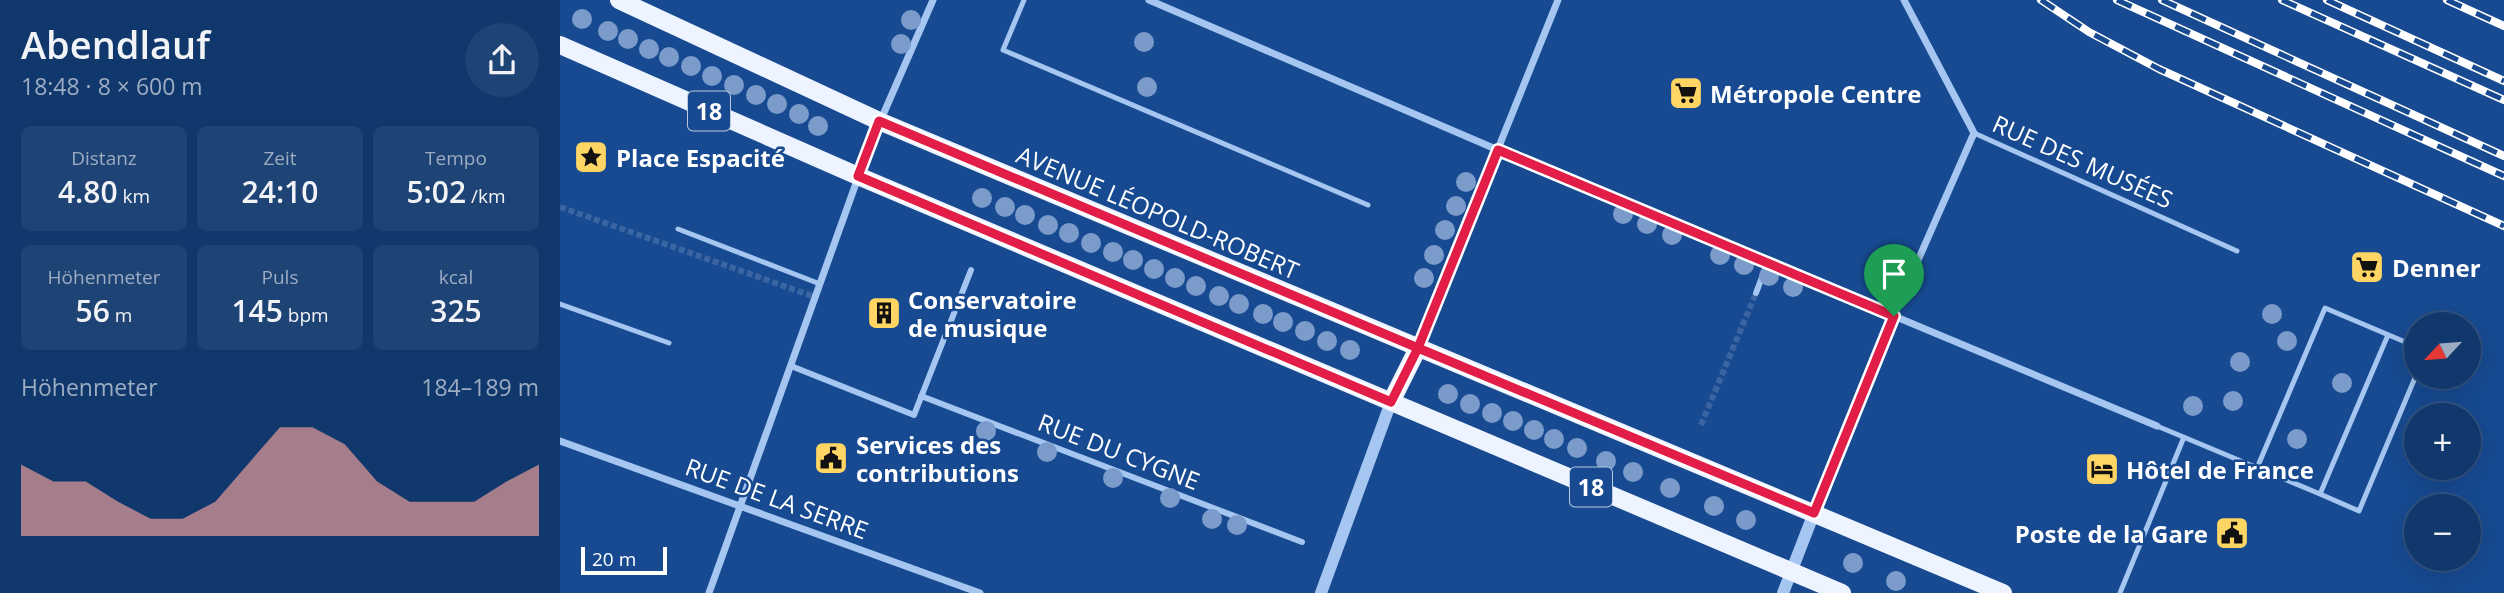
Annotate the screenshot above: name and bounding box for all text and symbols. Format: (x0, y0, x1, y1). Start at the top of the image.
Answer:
text: Abendlauf (21, 18, 210, 70)
button: share (465, 23, 539, 97)
text: 18:48 · 8 × 600 m (21, 70, 203, 102)
supermarket icon: Métropole Centre (1667, 74, 1705, 112)
place label: Métropole Centre (1710, 77, 1922, 110)
road number: 18 (688, 92, 730, 130)
street label: RUE DES MUSÉES (1988, 106, 2178, 216)
street label: AVENUE LÉOPOLD-ROBERT (1012, 137, 1304, 287)
place icon: Place Espacité (572, 138, 610, 176)
place label: Place Espacité (616, 141, 785, 174)
text: Distanz (71, 145, 137, 171)
text: Zeit (263, 145, 297, 171)
text: Tempo (425, 145, 487, 171)
text: 4.80 (58, 171, 118, 212)
text: 24:10 (242, 171, 318, 212)
text: 5:02 (406, 171, 466, 212)
text: km (118, 183, 150, 209)
text: /km (466, 183, 506, 209)
pin (1864, 244, 1924, 316)
supermarket icon: Denner (2348, 248, 2386, 286)
place label: Denner (2392, 251, 2481, 284)
icon: arrive (1875, 255, 1913, 293)
text: Höhenmeter (48, 264, 160, 290)
text: Puls (262, 264, 298, 290)
text: kcal (439, 264, 473, 290)
place label: Conservatoire de musique (908, 283, 1077, 344)
text: 56 (76, 290, 110, 331)
text: 145 (231, 290, 283, 331)
text: 325 (430, 290, 482, 331)
building icon: Conservatoire de musique (865, 294, 903, 332)
text: m (110, 302, 132, 328)
text: bpm (283, 302, 329, 328)
north arrow (2404, 312, 2482, 388)
map controls (2404, 312, 2481, 571)
text: Höhenmeter (21, 371, 158, 403)
text: 184–189 m (421, 371, 539, 403)
button: + (2404, 403, 2481, 480)
street label: RUE DU CYGNE (1034, 405, 1204, 497)
place label: Services des contributions (856, 428, 1019, 489)
public building icon: Services des contributions (812, 439, 850, 477)
street label: RUE DE LA SERRE (681, 450, 873, 546)
hotel icon: Hôtel de France (2083, 450, 2121, 488)
place label: Hôtel de France (2126, 453, 2314, 486)
road number: 18 (1570, 467, 1612, 506)
button: − (2404, 494, 2481, 571)
public building icon: Poste de la Gare (2213, 514, 2251, 552)
place label: Poste de la Gare (2015, 517, 2208, 550)
scale bar (581, 544, 667, 576)
text: 20 m (592, 546, 636, 572)

